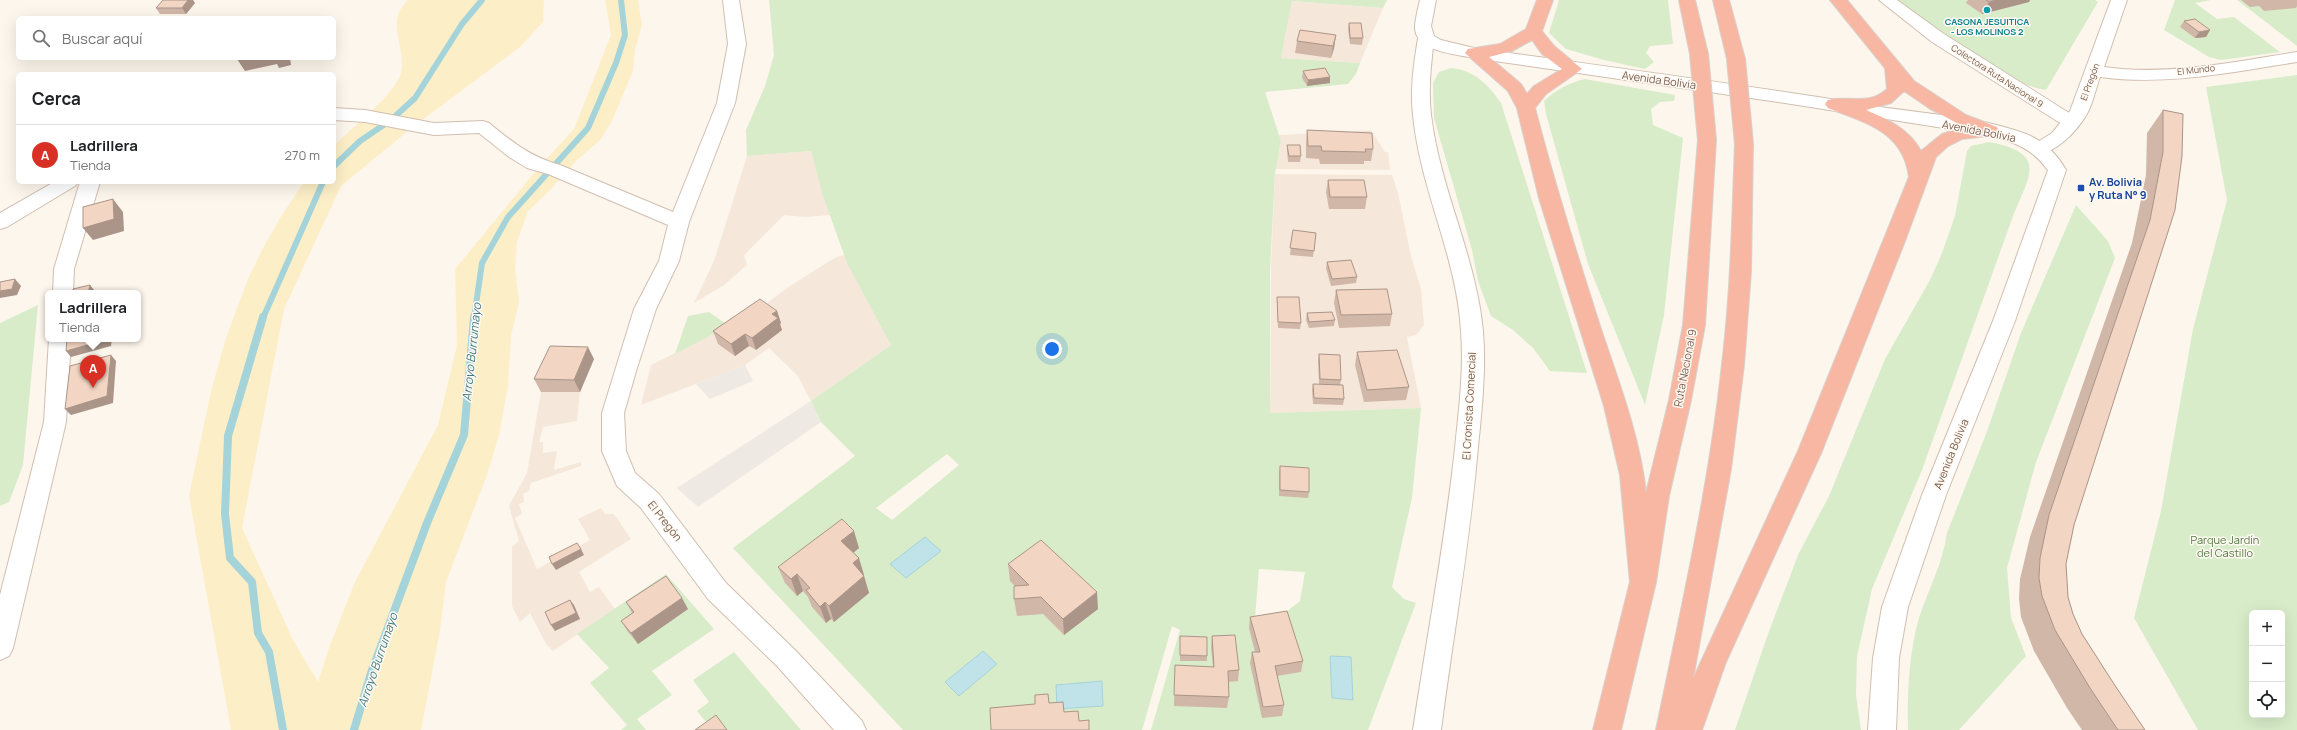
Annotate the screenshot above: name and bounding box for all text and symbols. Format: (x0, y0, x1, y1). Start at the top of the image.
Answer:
marker: CASONA JESUITICA - LOS MOLINOS 2 (1982, 5, 1992, 15)
place label: CASONA JESUITICA - LOS MOLINOS 2 (1945, 15, 2029, 38)
search box (16, 16, 336, 60)
icon: search (30, 27, 52, 49)
text: Buscar aquí (62, 28, 143, 49)
street label: Colectora Ruta Nacional 9 (1949, 41, 2046, 110)
street label: El Pregón (2077, 61, 2102, 102)
street label: El Mundo (2176, 61, 2215, 78)
street label: Avenida Bolivia (1621, 67, 1697, 92)
text: Cerca (32, 87, 81, 110)
street label: Avenida Bolivia (1941, 116, 2017, 145)
text: Ladrillera (70, 135, 138, 156)
text: A (41, 146, 49, 164)
text: 270 m (285, 146, 320, 164)
text: Tienda (70, 156, 111, 174)
place label: Av. Bolivia y Ruta N° 9 (2089, 174, 2147, 202)
marker: Av. Bolivia y Ruta N° 9 (2076, 183, 2086, 193)
popup (45, 290, 141, 342)
text: Ladrillera (59, 297, 127, 318)
water label: Arroyo Burrumayo (458, 301, 485, 402)
text: Tienda (59, 318, 100, 336)
street label: Ruta Nacional 9 (1670, 328, 1699, 408)
your location (1042, 339, 1062, 359)
street label: El Cronista Comercial (1458, 352, 1479, 460)
pin: A (80, 355, 106, 388)
street label: Avenida Bolivia (1930, 416, 1971, 491)
street label: El Pregón (645, 497, 686, 544)
park label: Parque Jardín del Castillo (2191, 532, 2259, 560)
water label: Arroyo Burrumayo (353, 610, 402, 709)
map controls (2249, 610, 2285, 718)
button: + (2249, 610, 2285, 646)
button: − (2249, 646, 2285, 682)
button: locate (2249, 682, 2285, 718)

